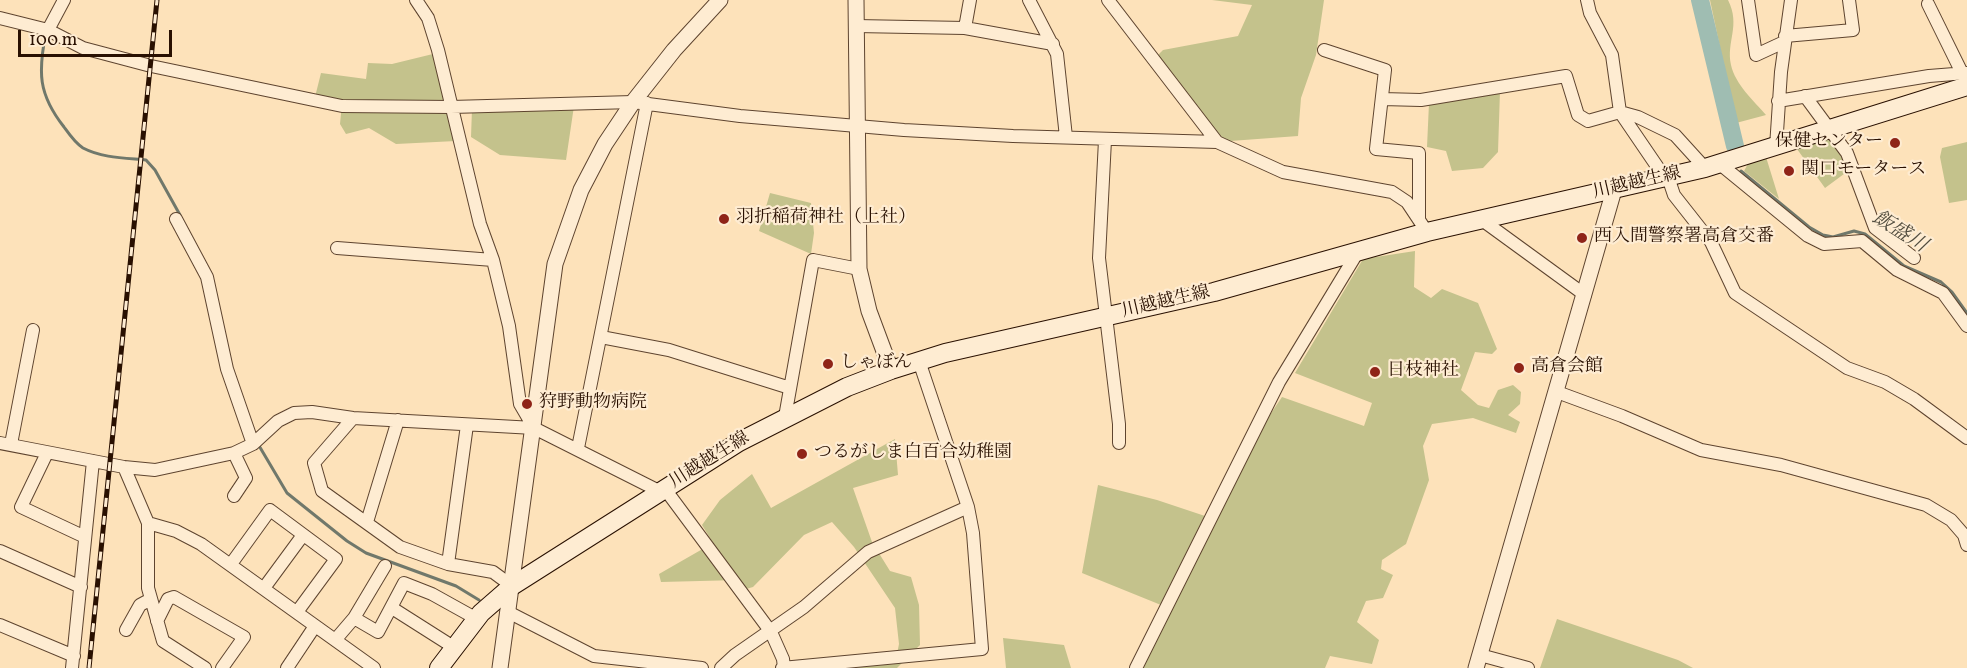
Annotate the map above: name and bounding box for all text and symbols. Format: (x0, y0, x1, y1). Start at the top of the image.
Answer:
scale bar (21, 18, 176, 56)
text: 100 m (29, 28, 78, 53)
place label: 保健センター (1775, 132, 1883, 154)
marker: 保健センター (1888, 136, 1902, 150)
place label: 関口モータース (1801, 160, 1926, 182)
street label: 川越越生線 (1591, 163, 1683, 205)
marker: 関口モータース (1782, 164, 1796, 178)
water label: 飯盛川 (1867, 207, 1931, 259)
place label: 羽折稲荷神社（上社） (736, 208, 916, 230)
marker: 羽折稲荷神社（上社） (717, 212, 731, 226)
place label: 西入間警察署高倉交番 (1594, 227, 1774, 249)
marker: 西入間警察署高倉交番 (1575, 231, 1589, 245)
street label: 川越越生線 (1120, 282, 1212, 324)
place label: しゃぼん (840, 353, 912, 375)
marker: しゃぼん (821, 357, 835, 371)
place label: 高倉会館 (1531, 357, 1603, 379)
place label: 日枝神社 (1387, 361, 1459, 383)
marker: 高倉会館 (1512, 361, 1526, 375)
marker: 日枝神社 (1368, 365, 1382, 379)
place label: 狩野動物病院 (539, 393, 647, 415)
marker: 狩野動物病院 (520, 397, 534, 411)
street label: 川越越生線 (666, 428, 754, 494)
place label: つるがしま白百合幼稚園 (814, 443, 1012, 465)
marker: つるがしま白百合幼稚園 (795, 447, 809, 461)

